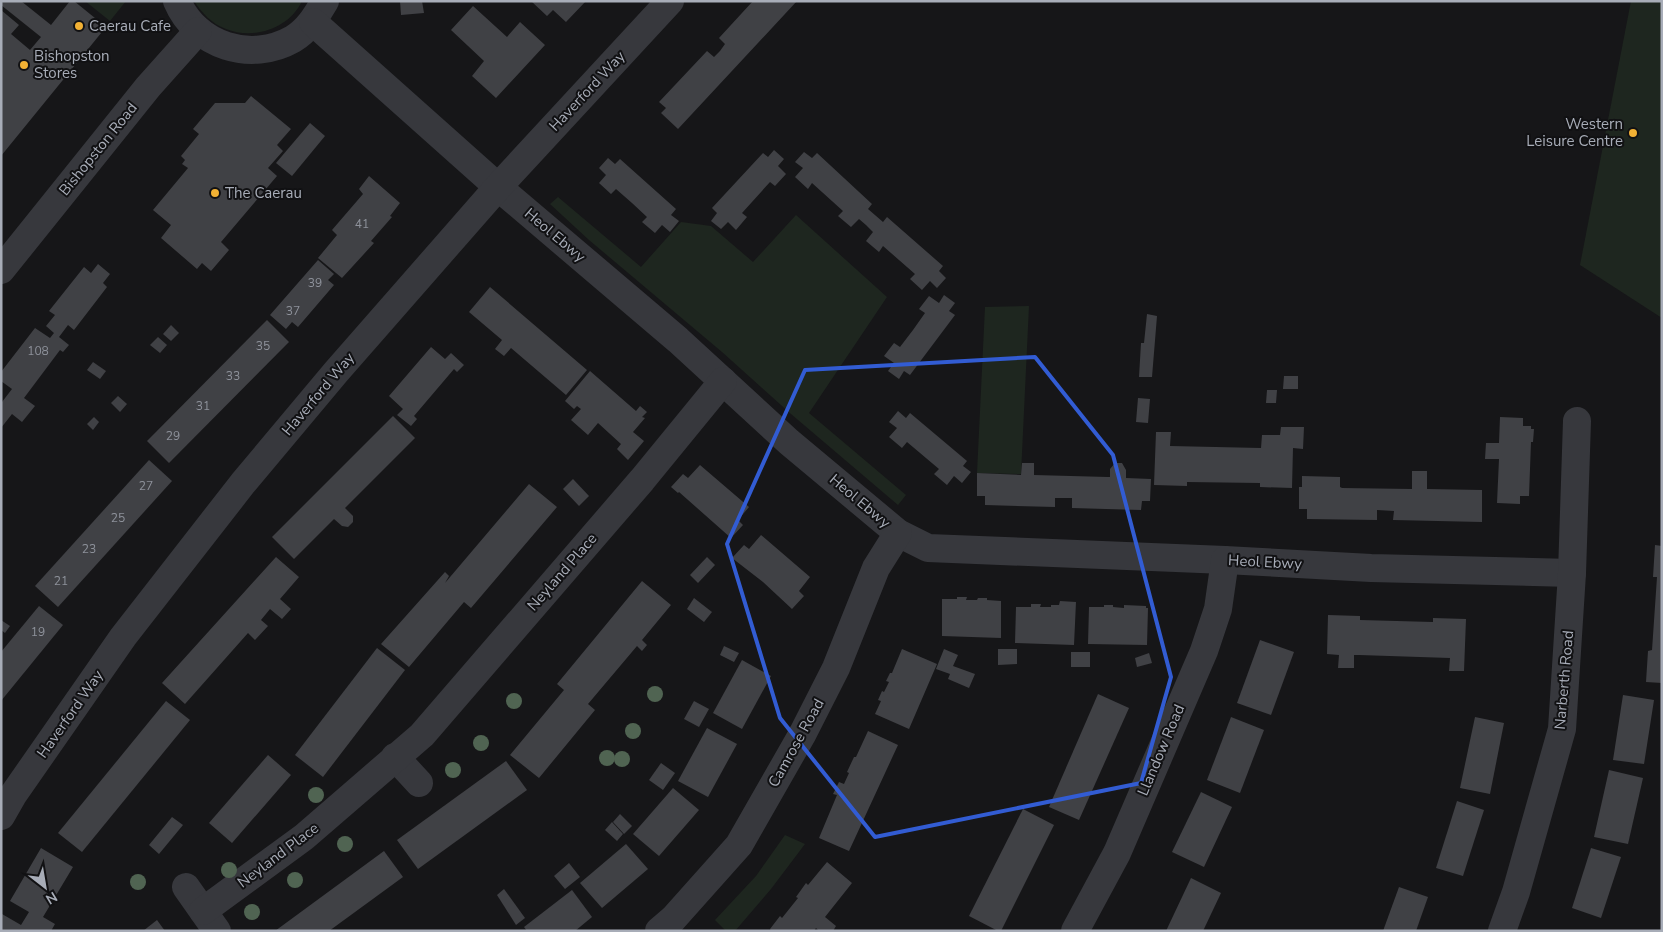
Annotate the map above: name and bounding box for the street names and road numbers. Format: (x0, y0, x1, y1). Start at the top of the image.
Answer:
street label: Haverford Way (545, 46, 630, 135)
street label: Bishopston Road (54, 98, 142, 200)
street label: Heol Ebwy (520, 204, 590, 267)
street label: Haverford Way (277, 348, 359, 440)
street label: Heol Ebwy (825, 470, 895, 533)
street label: Neyland Place (523, 529, 601, 615)
street label: Heol Ebwy (1228, 550, 1303, 574)
street label: Narberth Road (1550, 630, 1578, 730)
street label: Haverford Way (32, 666, 108, 762)
street label: Camrose Road (763, 695, 829, 791)
street label: Llandow Road (1133, 701, 1189, 799)
street label: Neyland Place (233, 818, 323, 892)

